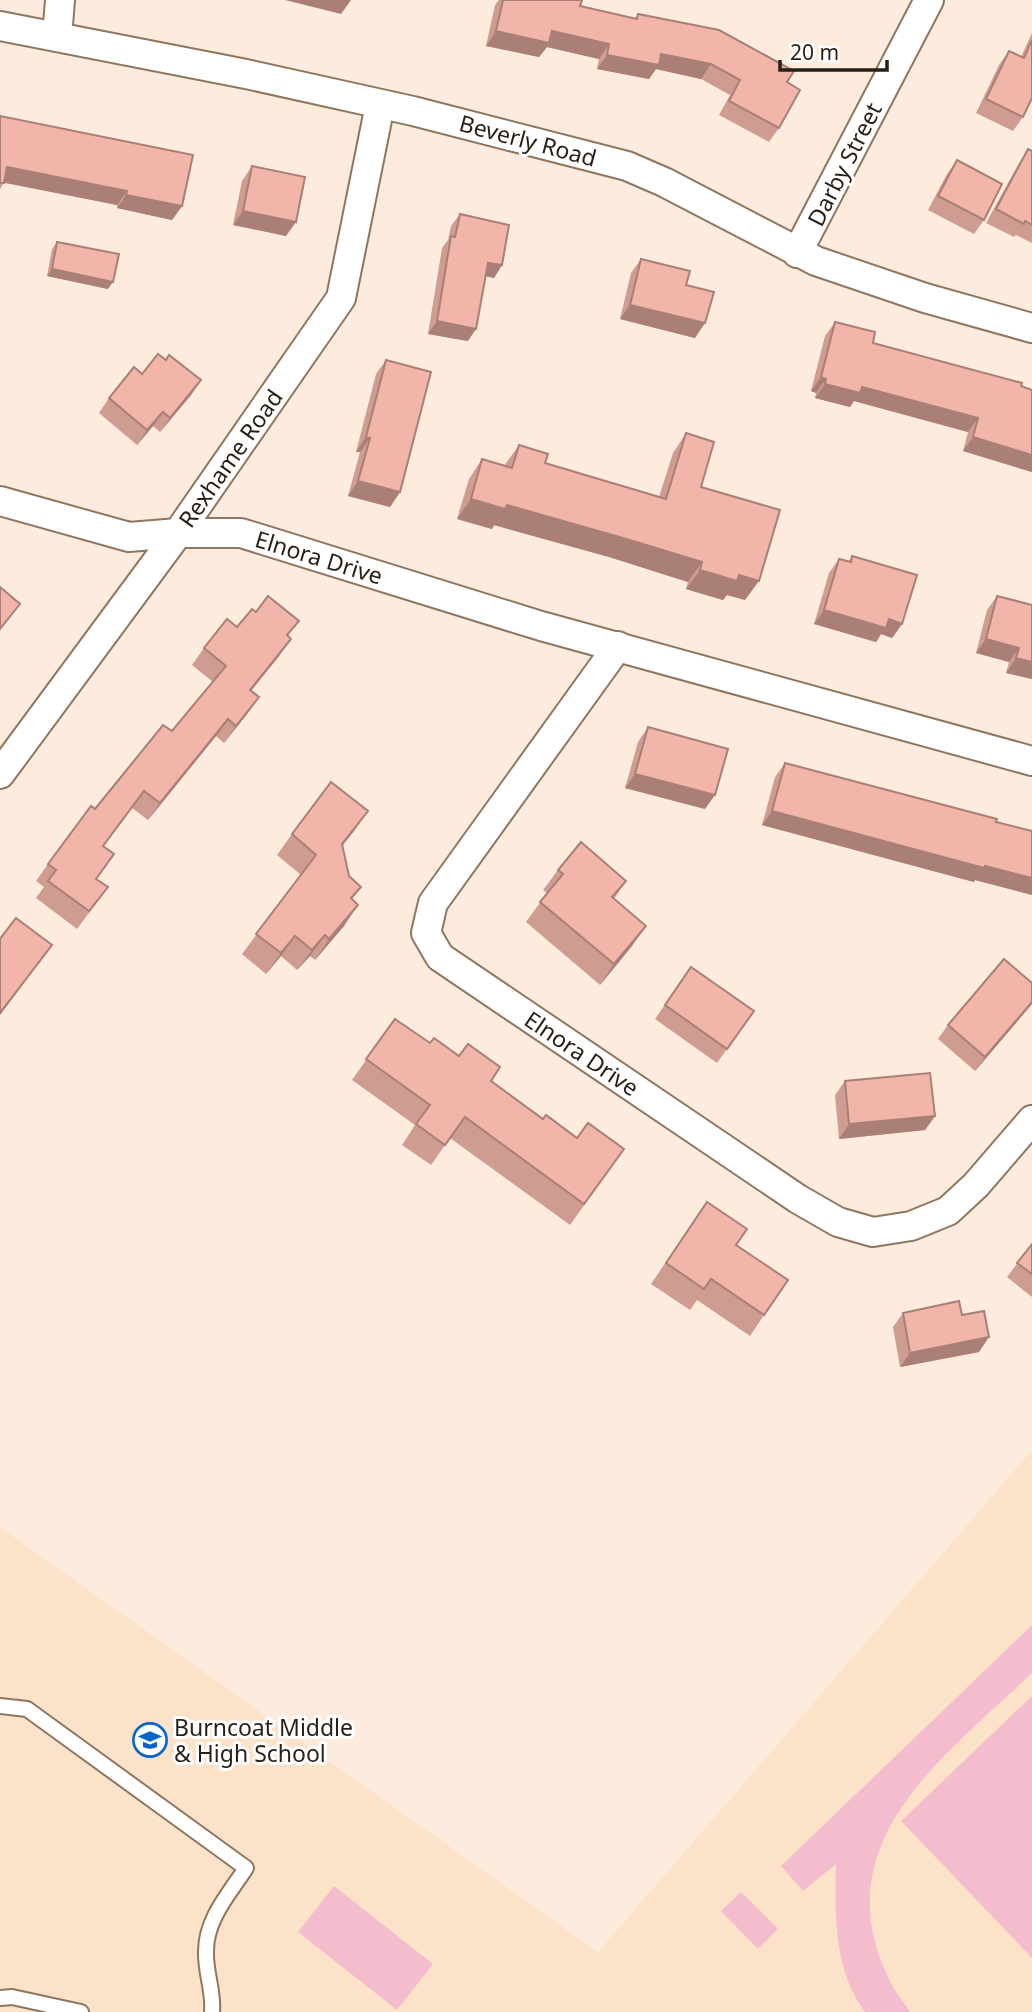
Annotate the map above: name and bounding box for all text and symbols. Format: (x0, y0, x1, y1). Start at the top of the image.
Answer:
scale bar (780, 28, 887, 72)
text: 20 m (790, 38, 839, 66)
street label: Darby Street (799, 97, 889, 231)
street label: Beverly Road (456, 106, 600, 174)
street label: Rexhame Road (170, 383, 290, 533)
street label: Elnora Drive (251, 522, 387, 592)
street label: Elnora Drive (518, 1003, 646, 1103)
place label: Burncoat Middle & High School (174, 1711, 353, 1769)
school or university icon: Burncoat Middle & High School (131, 1721, 169, 1759)

